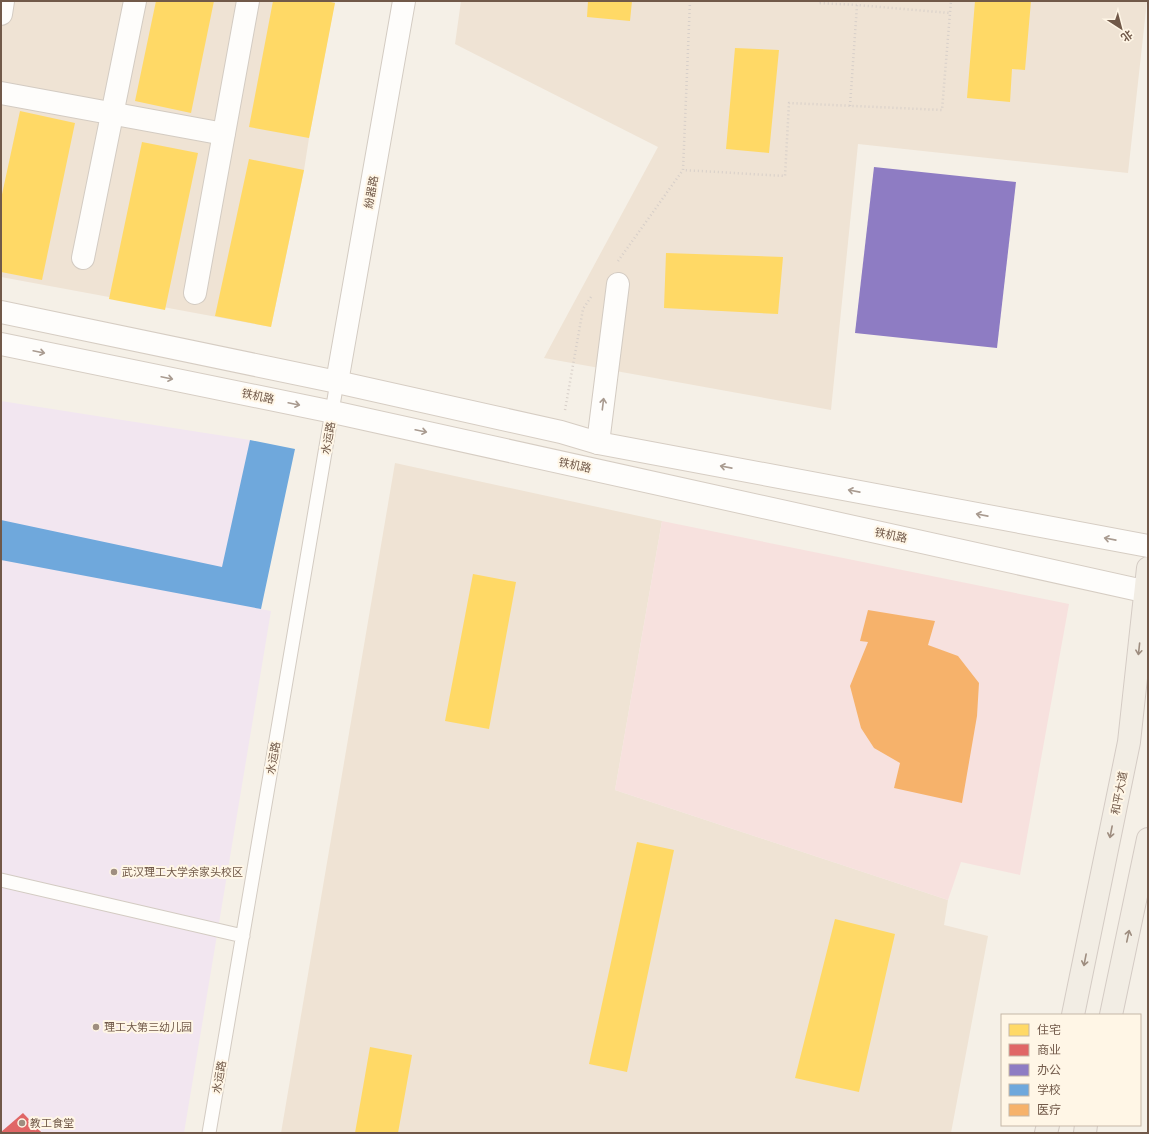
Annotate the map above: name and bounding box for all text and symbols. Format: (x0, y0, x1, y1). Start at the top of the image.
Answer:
north arrow (1101, 8, 1141, 48)
text: 北 (1118, 27, 1135, 44)
street label: 紛器路 (362, 175, 381, 209)
one-way arrow (32, 348, 45, 356)
one-way arrow (160, 374, 173, 382)
street label: 铁机路 (240, 387, 275, 406)
one-way arrow (599, 398, 607, 411)
one-way arrow (287, 400, 300, 408)
street label: 水运路 (319, 421, 338, 455)
one-way arrow (414, 428, 427, 436)
street label: 铁机路 (557, 456, 592, 475)
one-way arrow (720, 463, 733, 471)
one-way arrow (848, 487, 861, 495)
one-way arrow (976, 511, 989, 519)
street label: 铁机路 (873, 526, 908, 545)
one-way arrow (1104, 535, 1117, 543)
one-way arrow (1136, 642, 1143, 655)
street label: 水运路 (264, 741, 283, 775)
street label: 和平大道 (1109, 770, 1130, 816)
one-way arrow (1107, 826, 1115, 839)
place label: 武汉理工大学余家头校区 (122, 866, 243, 879)
marker: 武汉理工大学余家头校区 (109, 867, 119, 877)
one-way arrow (1125, 930, 1133, 943)
one-way arrow (1081, 953, 1089, 966)
legend (1001, 1014, 1141, 1126)
place label: 理工大第三幼儿园 (104, 1021, 192, 1034)
marker: 理工大第三幼儿园 (91, 1022, 101, 1032)
text: 住宅 (1037, 1023, 1061, 1037)
text: 商业 (1037, 1043, 1061, 1057)
street label: 水运路 (210, 1060, 229, 1094)
text: 办公 (1037, 1063, 1061, 1077)
text: 学校 (1037, 1083, 1061, 1097)
text: 医疗 (1037, 1103, 1061, 1117)
place label: 教工食堂 (30, 1117, 74, 1130)
marker: 教工食堂 (17, 1118, 27, 1128)

